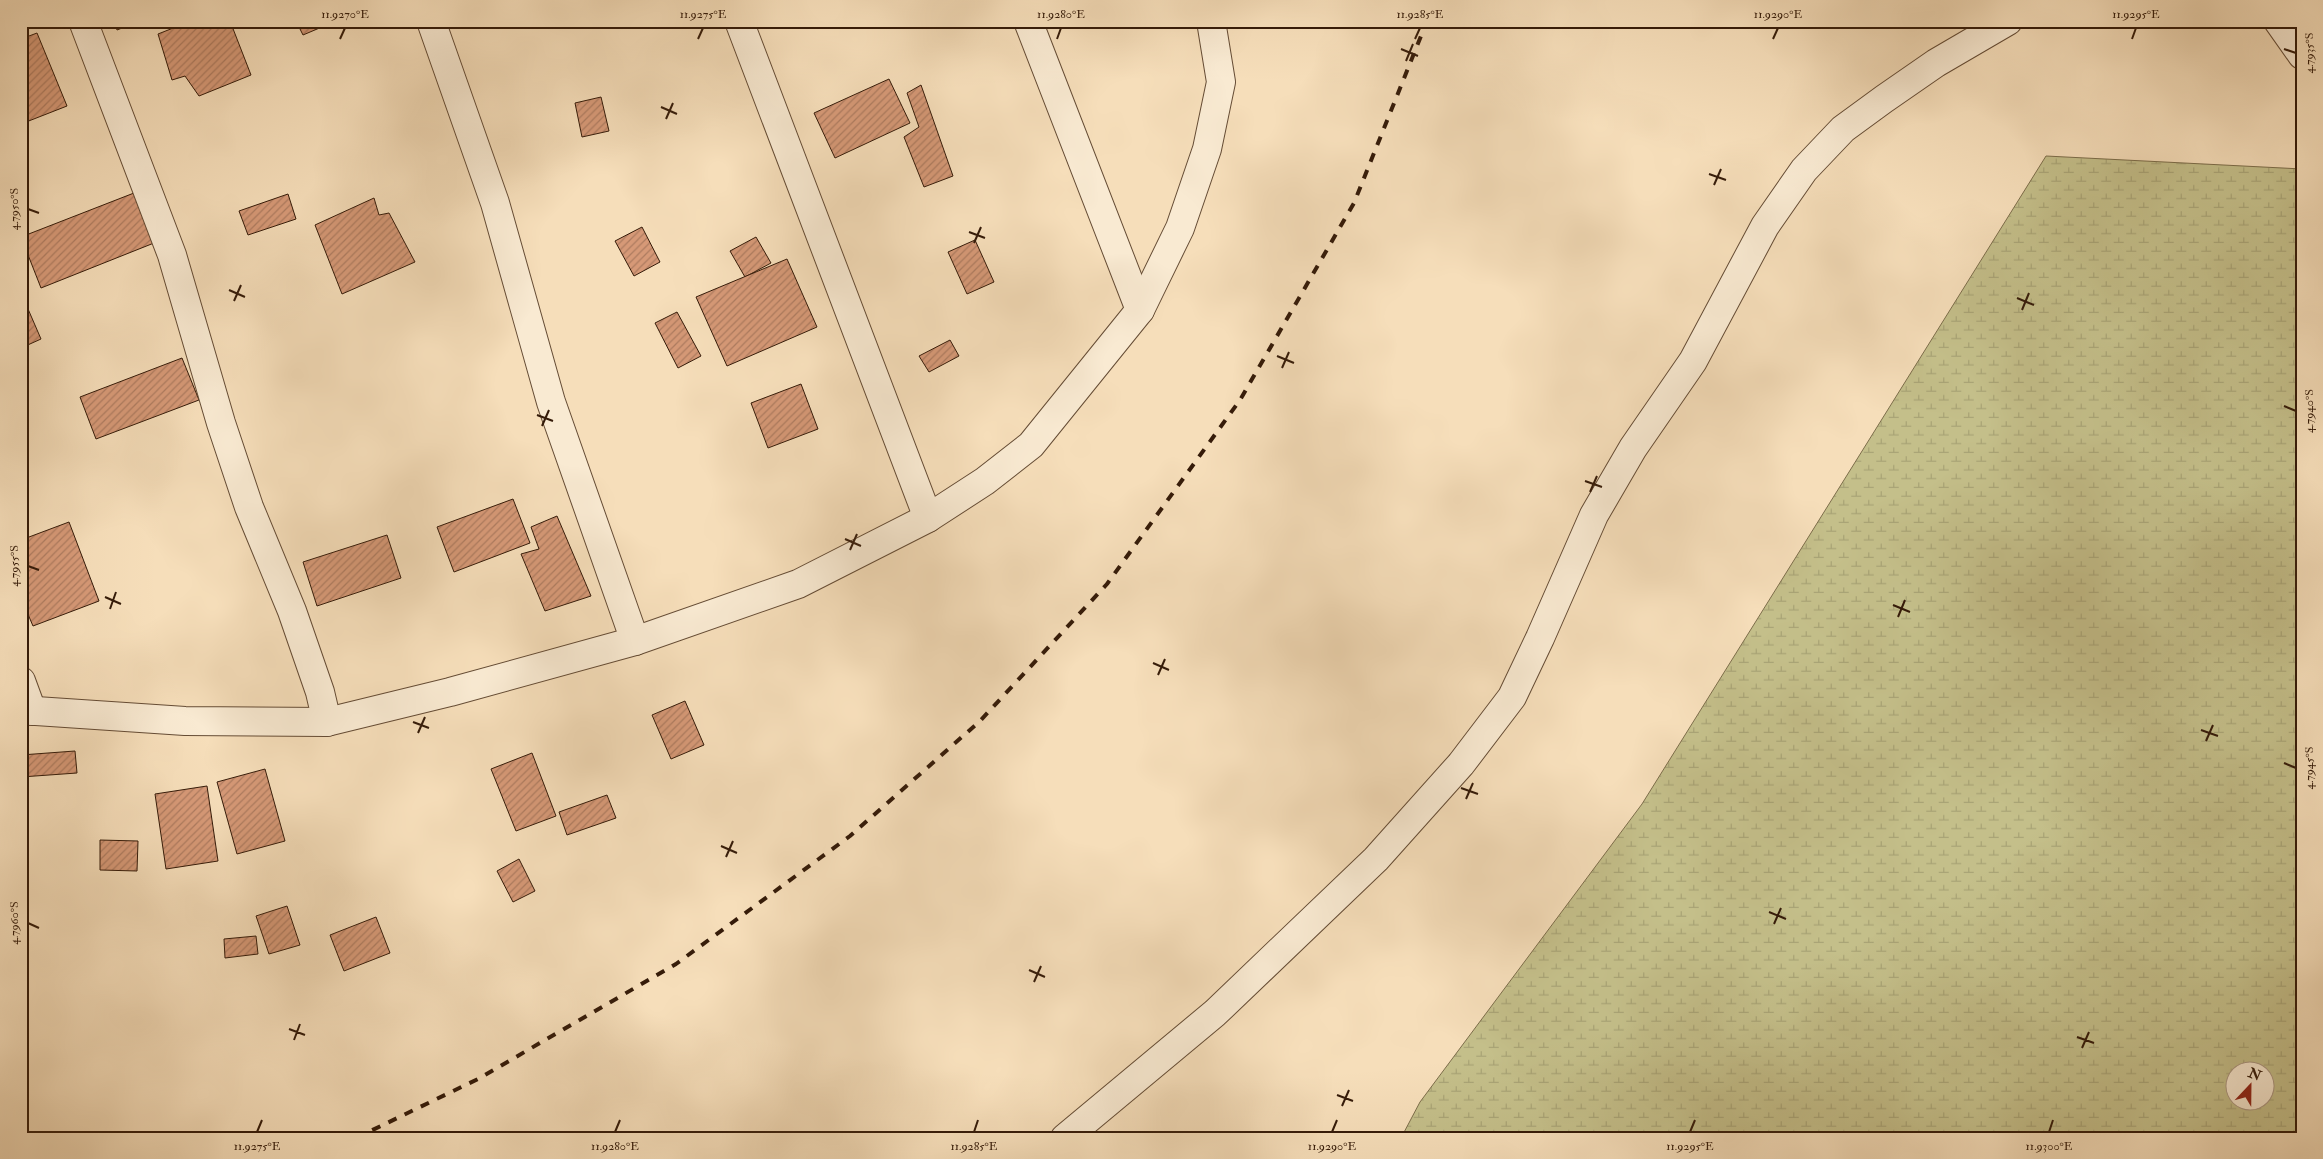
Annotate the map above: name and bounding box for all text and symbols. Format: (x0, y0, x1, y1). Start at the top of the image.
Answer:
text: 11.9270°E (321, 7, 369, 22)
text: 11.9275°E (680, 7, 727, 22)
text: 11.9280°E (1037, 7, 1085, 22)
text: 11.9285°E (1397, 7, 1444, 22)
text: 11.9290°E (1754, 7, 1803, 22)
text: 11.9295°E (2112, 7, 2160, 22)
text: 4.7935°S (2302, 32, 2317, 74)
text: 4.7950°S (7, 188, 22, 230)
text: 4.7940°S (2302, 389, 2317, 433)
text: 4.7955°S (7, 545, 22, 587)
text: 4.7945°S (2302, 747, 2317, 789)
text: 4.7960°S (7, 901, 22, 945)
north arrow (2226, 1062, 2276, 1112)
text: N (2245, 1064, 2264, 1085)
text: 11.9275°E (234, 1139, 281, 1154)
text: 11.9280°E (591, 1139, 639, 1154)
text: 11.9285°E (951, 1139, 998, 1154)
text: 11.9290°E (1308, 1139, 1357, 1154)
text: 11.9295°E (1666, 1139, 1714, 1154)
text: 11.9300°E (2026, 1139, 2073, 1154)

